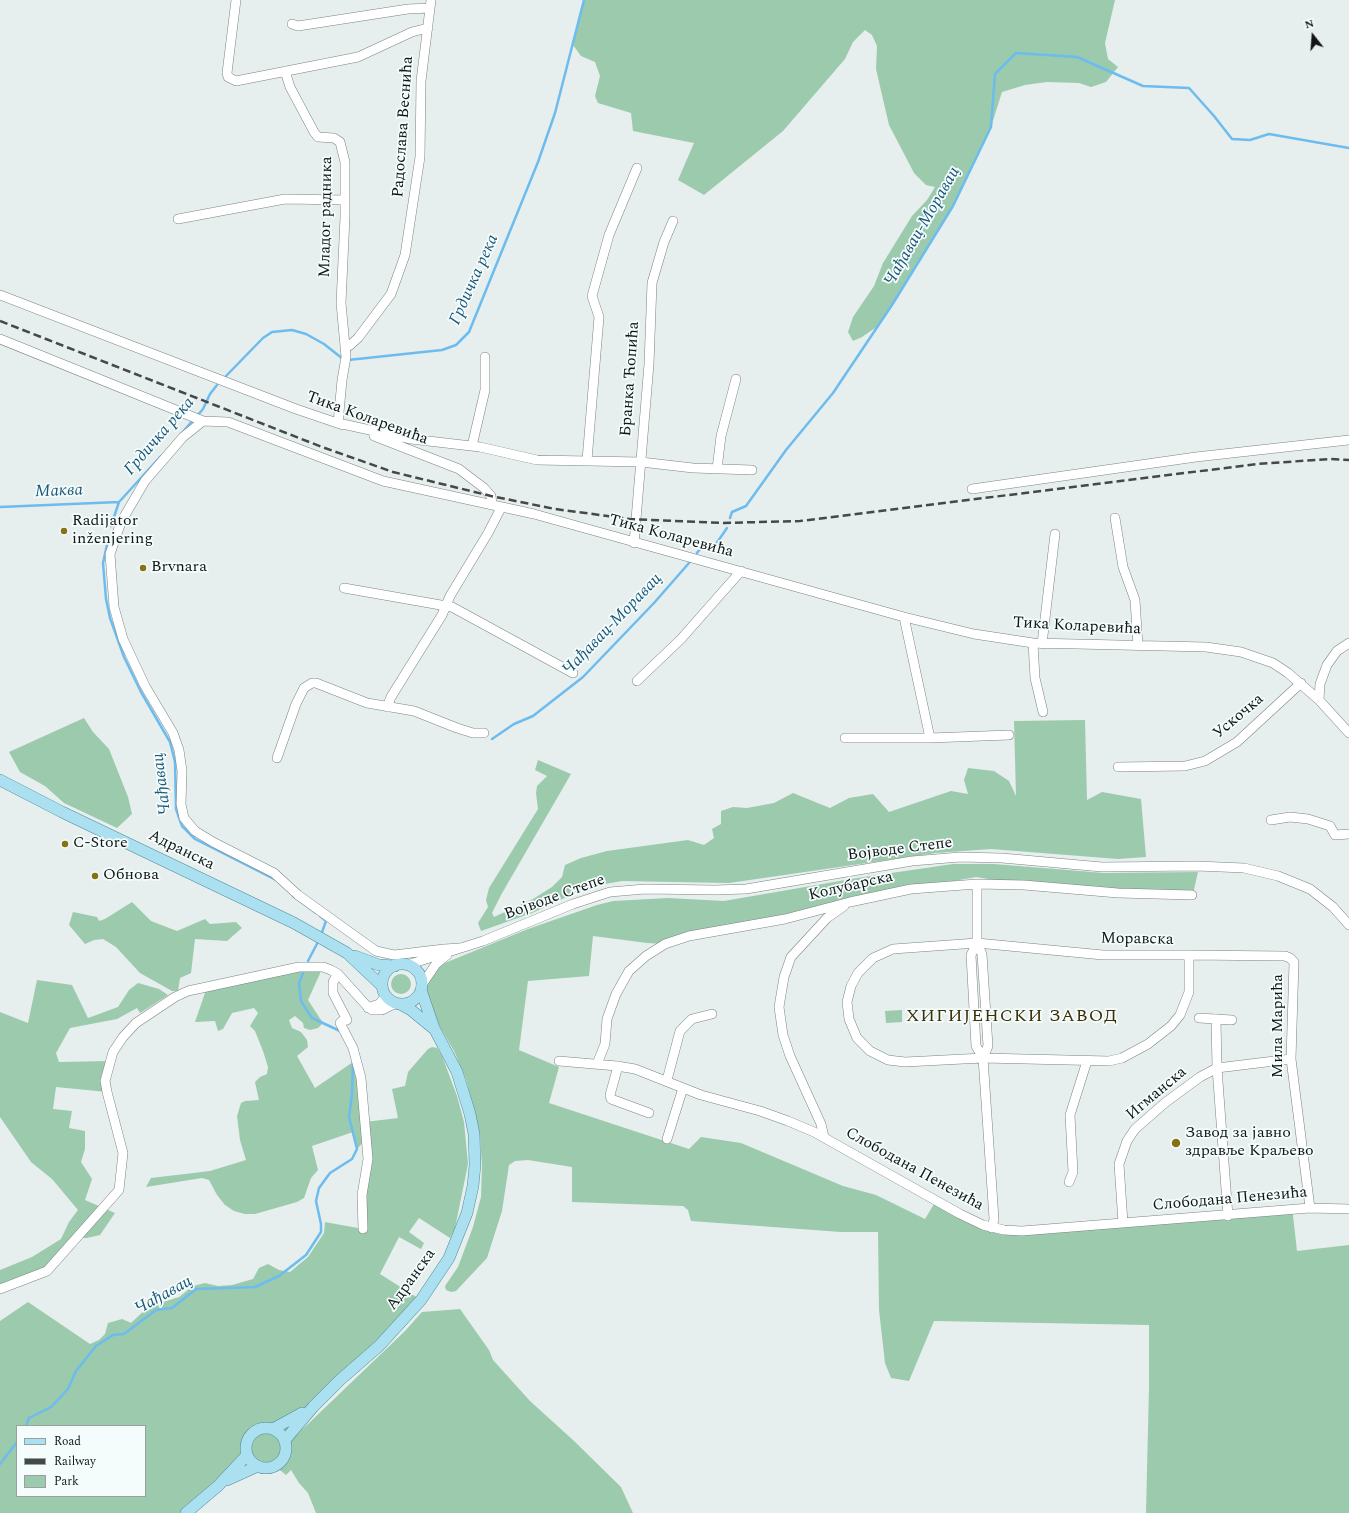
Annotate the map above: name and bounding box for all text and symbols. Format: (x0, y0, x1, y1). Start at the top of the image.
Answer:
text: N (1303, 15, 1316, 33)
north arrow (1293, 16, 1333, 56)
street label: Радослава Веснића (389, 56, 419, 198)
street label: Младог радника (316, 156, 338, 278)
water label: Чађавац-Моравац (881, 164, 965, 290)
water label: Грдичка река (446, 232, 504, 328)
street label: Бранка Ћопића (617, 321, 645, 437)
street label: Тика Коларевића (303, 388, 431, 450)
water label: Грдичка река (120, 394, 200, 480)
water label: Маква (35, 481, 83, 503)
street label: Тика Коларевића (607, 511, 735, 563)
place label: Radijator inženjering (72, 512, 153, 550)
marker: Radijator inženjering (59, 526, 69, 536)
place label: Brvnara (151, 558, 207, 578)
marker: Brvnara (138, 563, 148, 573)
water label: Чађавац-Моравац (559, 570, 667, 680)
street label: Тика Коларевића (1012, 614, 1142, 640)
street label: Ускочка (1210, 690, 1268, 744)
water label: Чађавац (149, 752, 177, 816)
street label: Адранска (145, 827, 217, 875)
place label: C-Store (73, 834, 128, 854)
street label: Војводе Степе (846, 834, 954, 866)
marker: C-Store (60, 839, 70, 849)
place label: Обнова (103, 866, 159, 886)
street label: Колубарска (807, 868, 895, 906)
marker: Обнова (90, 871, 100, 881)
street label: Војводе Степе (502, 871, 608, 925)
street label: Моравска (1100, 930, 1174, 950)
street label: Мила Марића (1269, 974, 1289, 1078)
district label: ХИГИЈЕНСКИ ЗАВОД (906, 1006, 1118, 1028)
street label: Игманска (1123, 1063, 1191, 1125)
street label: Слободана Пенезића (842, 1124, 986, 1216)
place label: Завод за јавно здравље Краљево (1185, 1124, 1314, 1162)
marker: Завод за јавно здравље Краљево (1170, 1137, 1182, 1149)
street label: Слободана Пенезића (1152, 1184, 1308, 1216)
street label: Адранска (383, 1246, 441, 1314)
water label: Чађавац (132, 1272, 196, 1320)
legend (16, 1425, 146, 1497)
text: Road (54, 1432, 81, 1451)
text: Railway (54, 1452, 96, 1471)
text: Park (54, 1472, 79, 1491)

